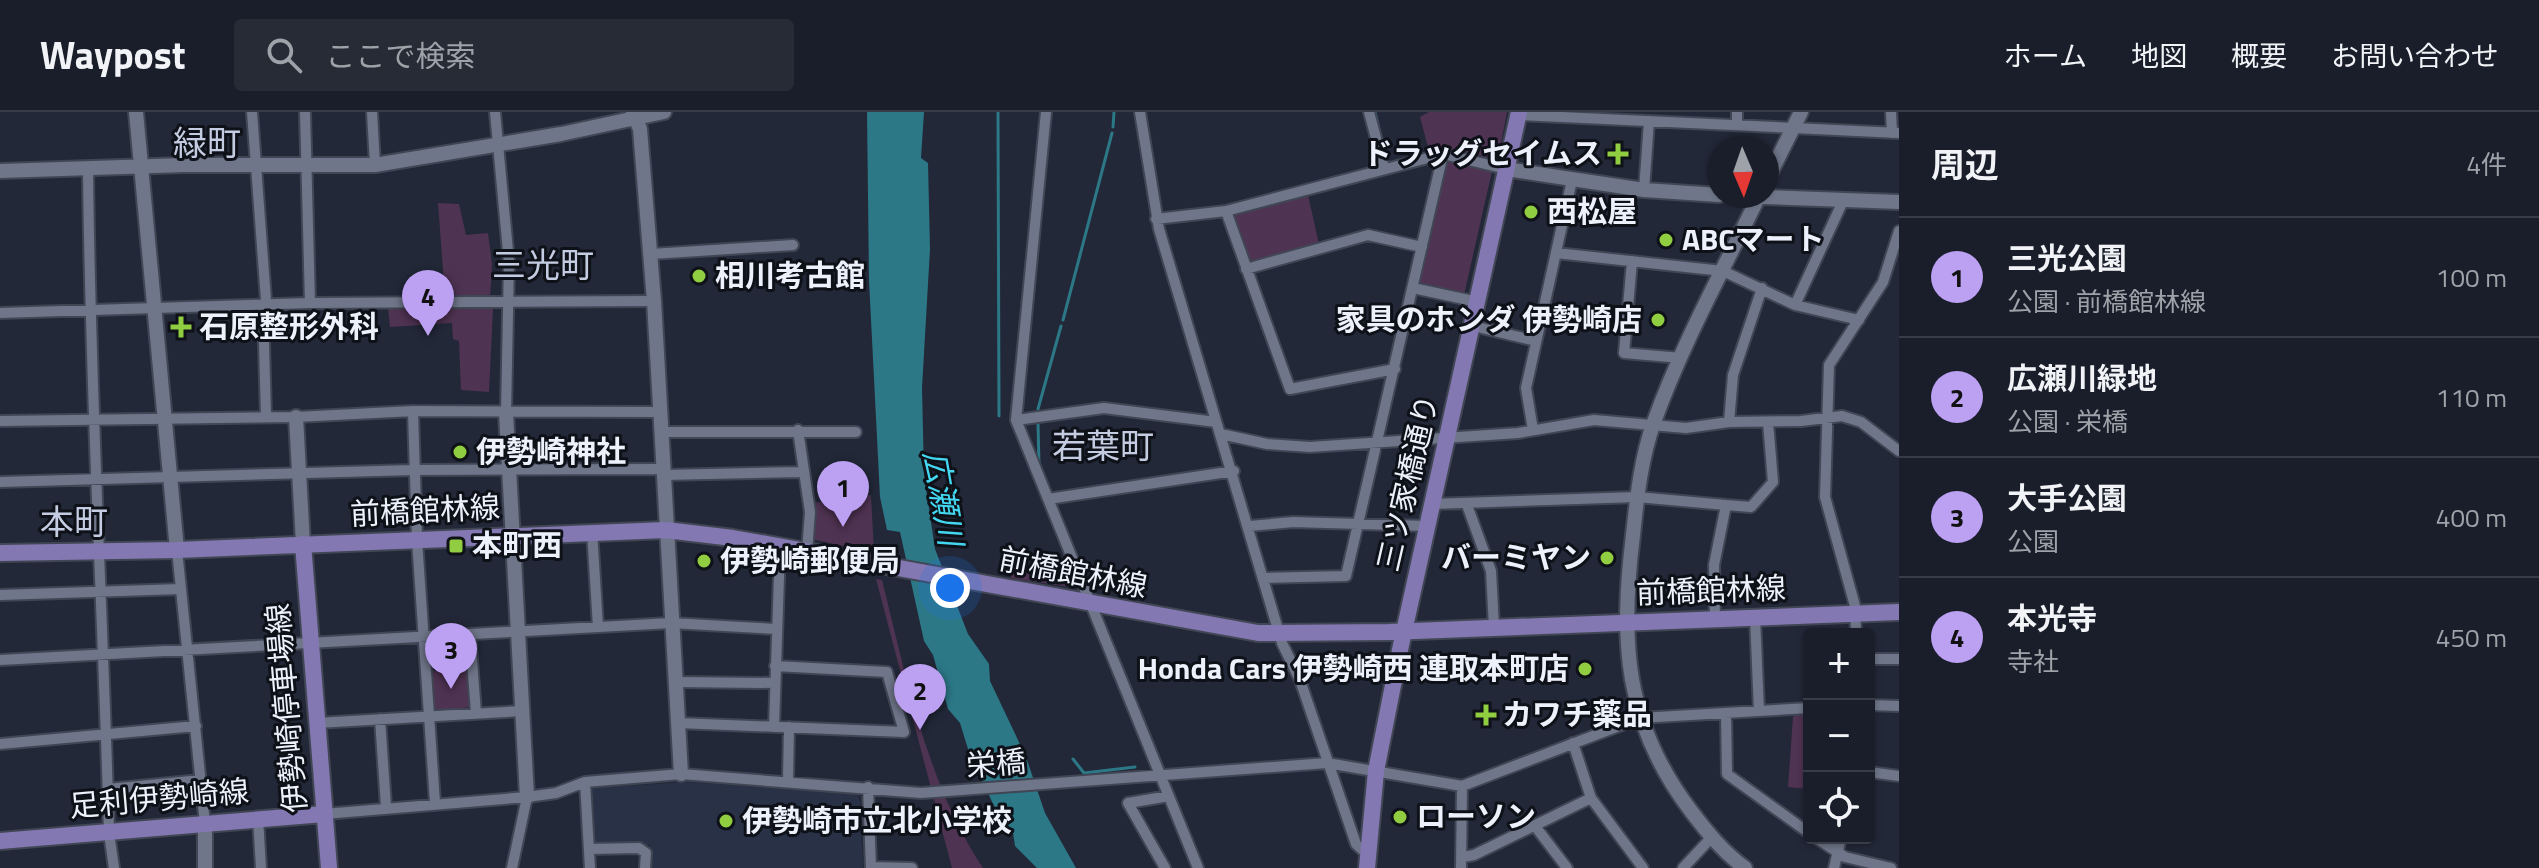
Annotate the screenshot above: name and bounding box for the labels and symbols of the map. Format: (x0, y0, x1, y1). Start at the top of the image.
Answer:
district label: 緑町 (173, 116, 241, 168)
place label: ドラッグセイムス (1363, 130, 1602, 176)
north arrow (1707, 136, 1779, 208)
marker: ドラッグセイムス (1609, 145, 1627, 163)
place label: 西松屋 (1547, 188, 1637, 234)
marker: 西松屋 (1522, 203, 1540, 221)
place label: ABCマート (1682, 216, 1825, 262)
marker: ABCマート (1657, 231, 1675, 249)
district label: 三光町 (492, 238, 594, 290)
place label: 相川考古館 (715, 252, 865, 298)
marker: 相川考古館 (690, 267, 708, 285)
pin: 4 (402, 270, 454, 336)
place label: 家具のホンダ 伊勢崎店 (1335, 296, 1642, 342)
place label: 石原整形外科 (199, 303, 379, 349)
marker: 家具のホンダ 伊勢崎店 (1649, 311, 1667, 329)
marker: 石原整形外科 (170, 316, 192, 338)
street label: 三ツ家橋通り (1364, 390, 1450, 576)
district label: 若葉町 (1052, 419, 1154, 471)
place label: 伊勢崎神社 (476, 428, 626, 474)
marker: 伊勢崎神社 (451, 443, 469, 461)
water label: 広瀬川 (912, 446, 976, 552)
pin: 1 (817, 461, 869, 527)
street label: 前橋館林線 (349, 483, 501, 537)
district label: 本町 (40, 495, 108, 547)
place label: 本町西 (472, 522, 562, 568)
place label: バーミヤン (1441, 534, 1591, 580)
street label: 前橋館林線 (995, 535, 1151, 609)
marker: 本町西 (447, 537, 465, 555)
place label: 伊勢崎郵便局 (720, 537, 900, 583)
marker: バーミヤン (1598, 549, 1616, 567)
marker: 伊勢崎郵便局 (695, 552, 713, 570)
street label: 前橋館林線 (1635, 564, 1787, 616)
your location (930, 568, 970, 608)
street label: 伊勢崎停車場線 (254, 601, 318, 815)
pin: 3 (425, 623, 477, 689)
place label: Honda Cars 伊勢崎西 連取本町店 (1138, 645, 1569, 691)
marker: Honda Cars 伊勢崎西 連取本町店 (1576, 660, 1594, 678)
pin: 2 (894, 664, 946, 730)
place label: カワチ薬品 (1502, 691, 1652, 737)
marker: カワチ薬品 (1477, 706, 1495, 724)
street label: 栄橋 (964, 737, 1028, 789)
street label: 足利伊勢崎線 (67, 767, 251, 829)
place label: ローソン (1416, 793, 1536, 839)
place label: 伊勢崎市立北小学校 (742, 797, 1012, 843)
marker: ローソン (1391, 808, 1409, 826)
marker: 伊勢崎市立北小学校 (717, 812, 735, 830)

